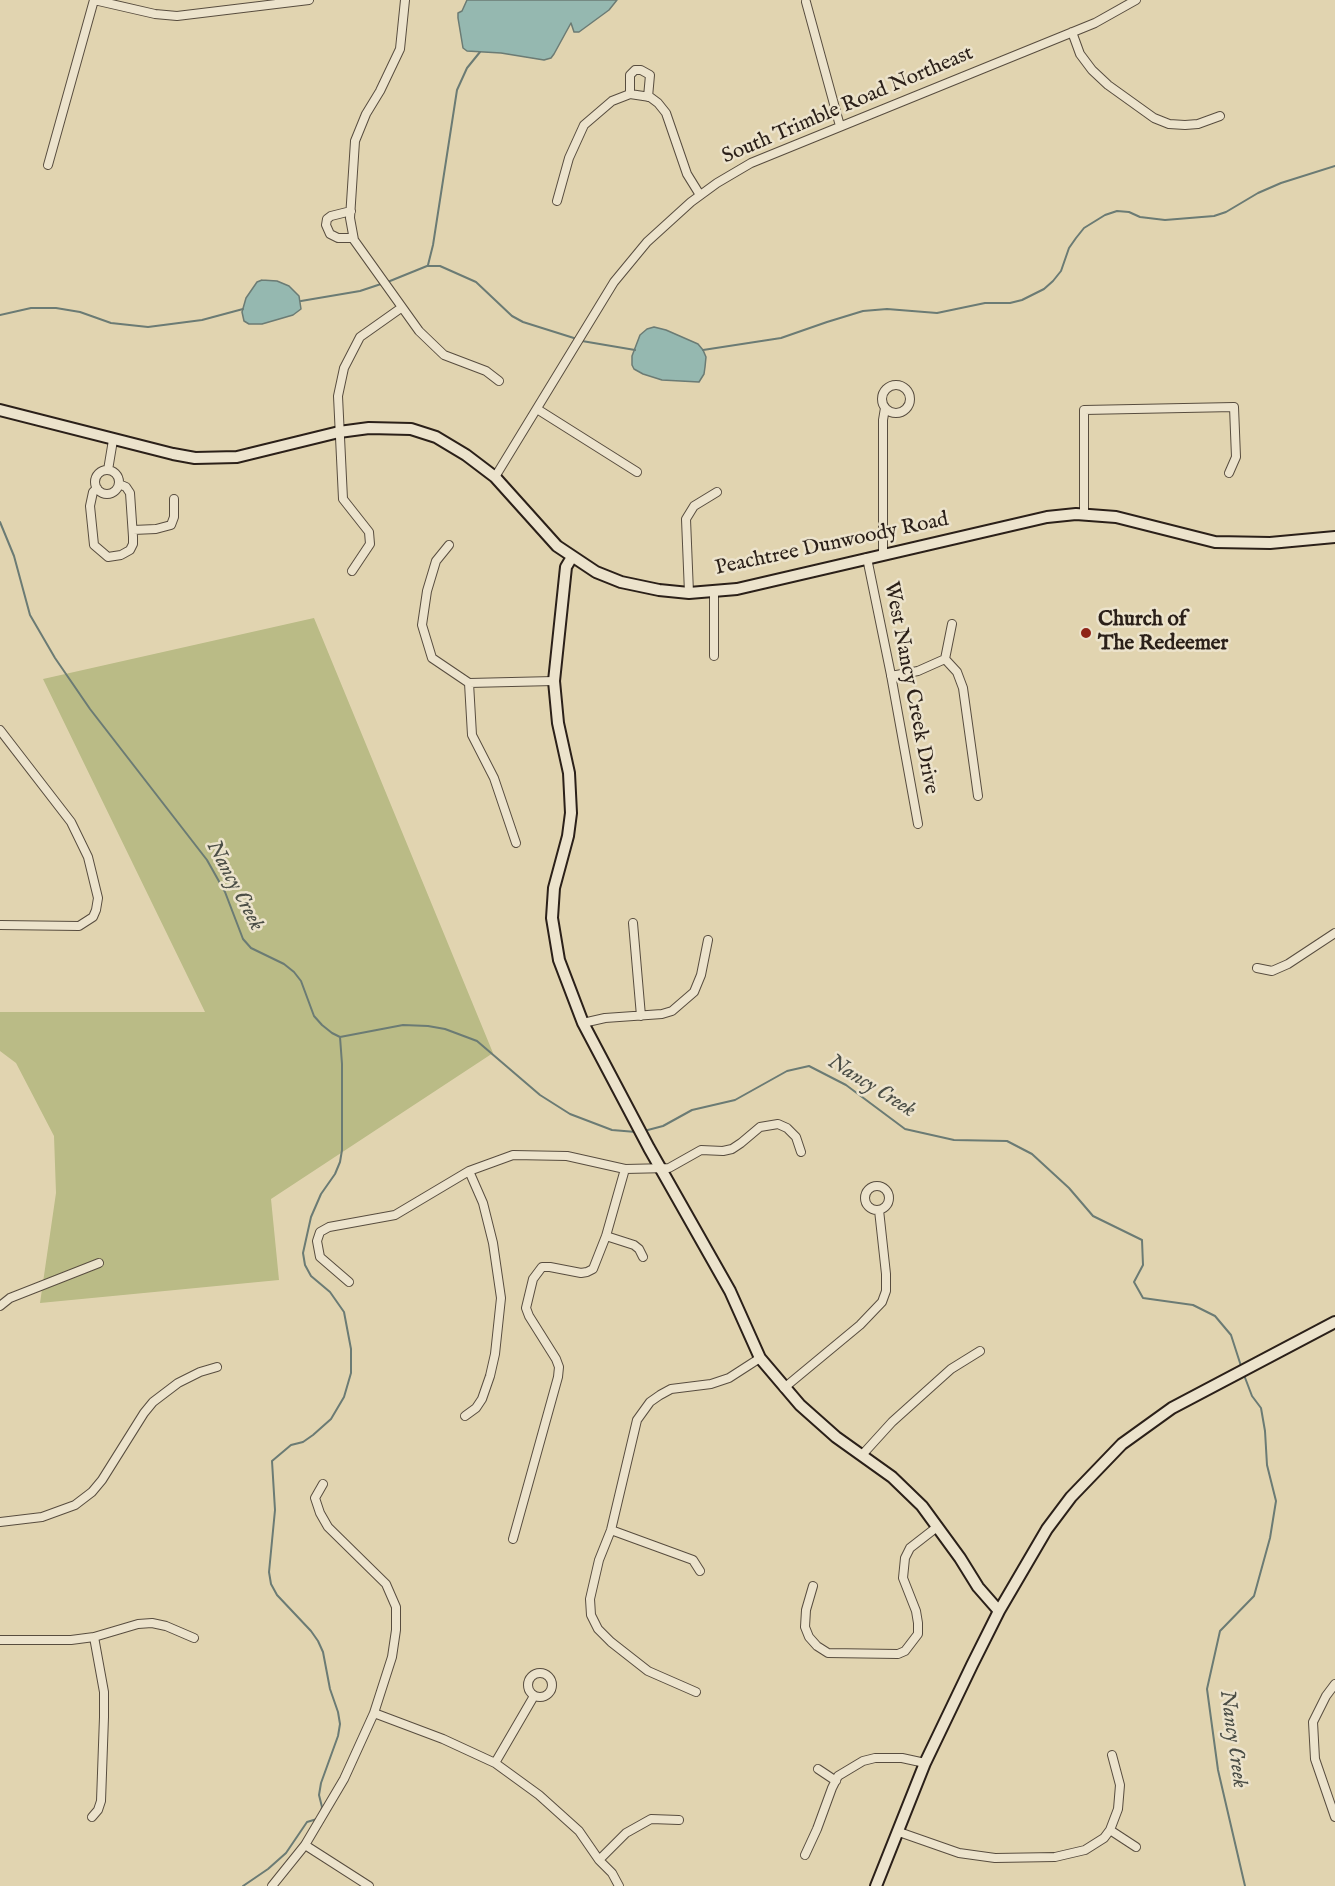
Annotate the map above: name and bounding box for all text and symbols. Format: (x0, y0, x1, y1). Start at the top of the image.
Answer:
street label: South Trimble Road Northeast (719, 42, 977, 170)
street label: Peachtree Dunwoody Road (713, 508, 951, 582)
street label: West Nancy Creek Drive (877, 579, 943, 797)
place label: Church of The Redeemer (1098, 608, 1228, 658)
marker: Church of The Redeemer (1079, 626, 1093, 640)
water label: Nancy Creek (199, 836, 269, 936)
water label: Nancy Creek (822, 1050, 920, 1124)
water label: Nancy Creek (1212, 1688, 1252, 1790)

